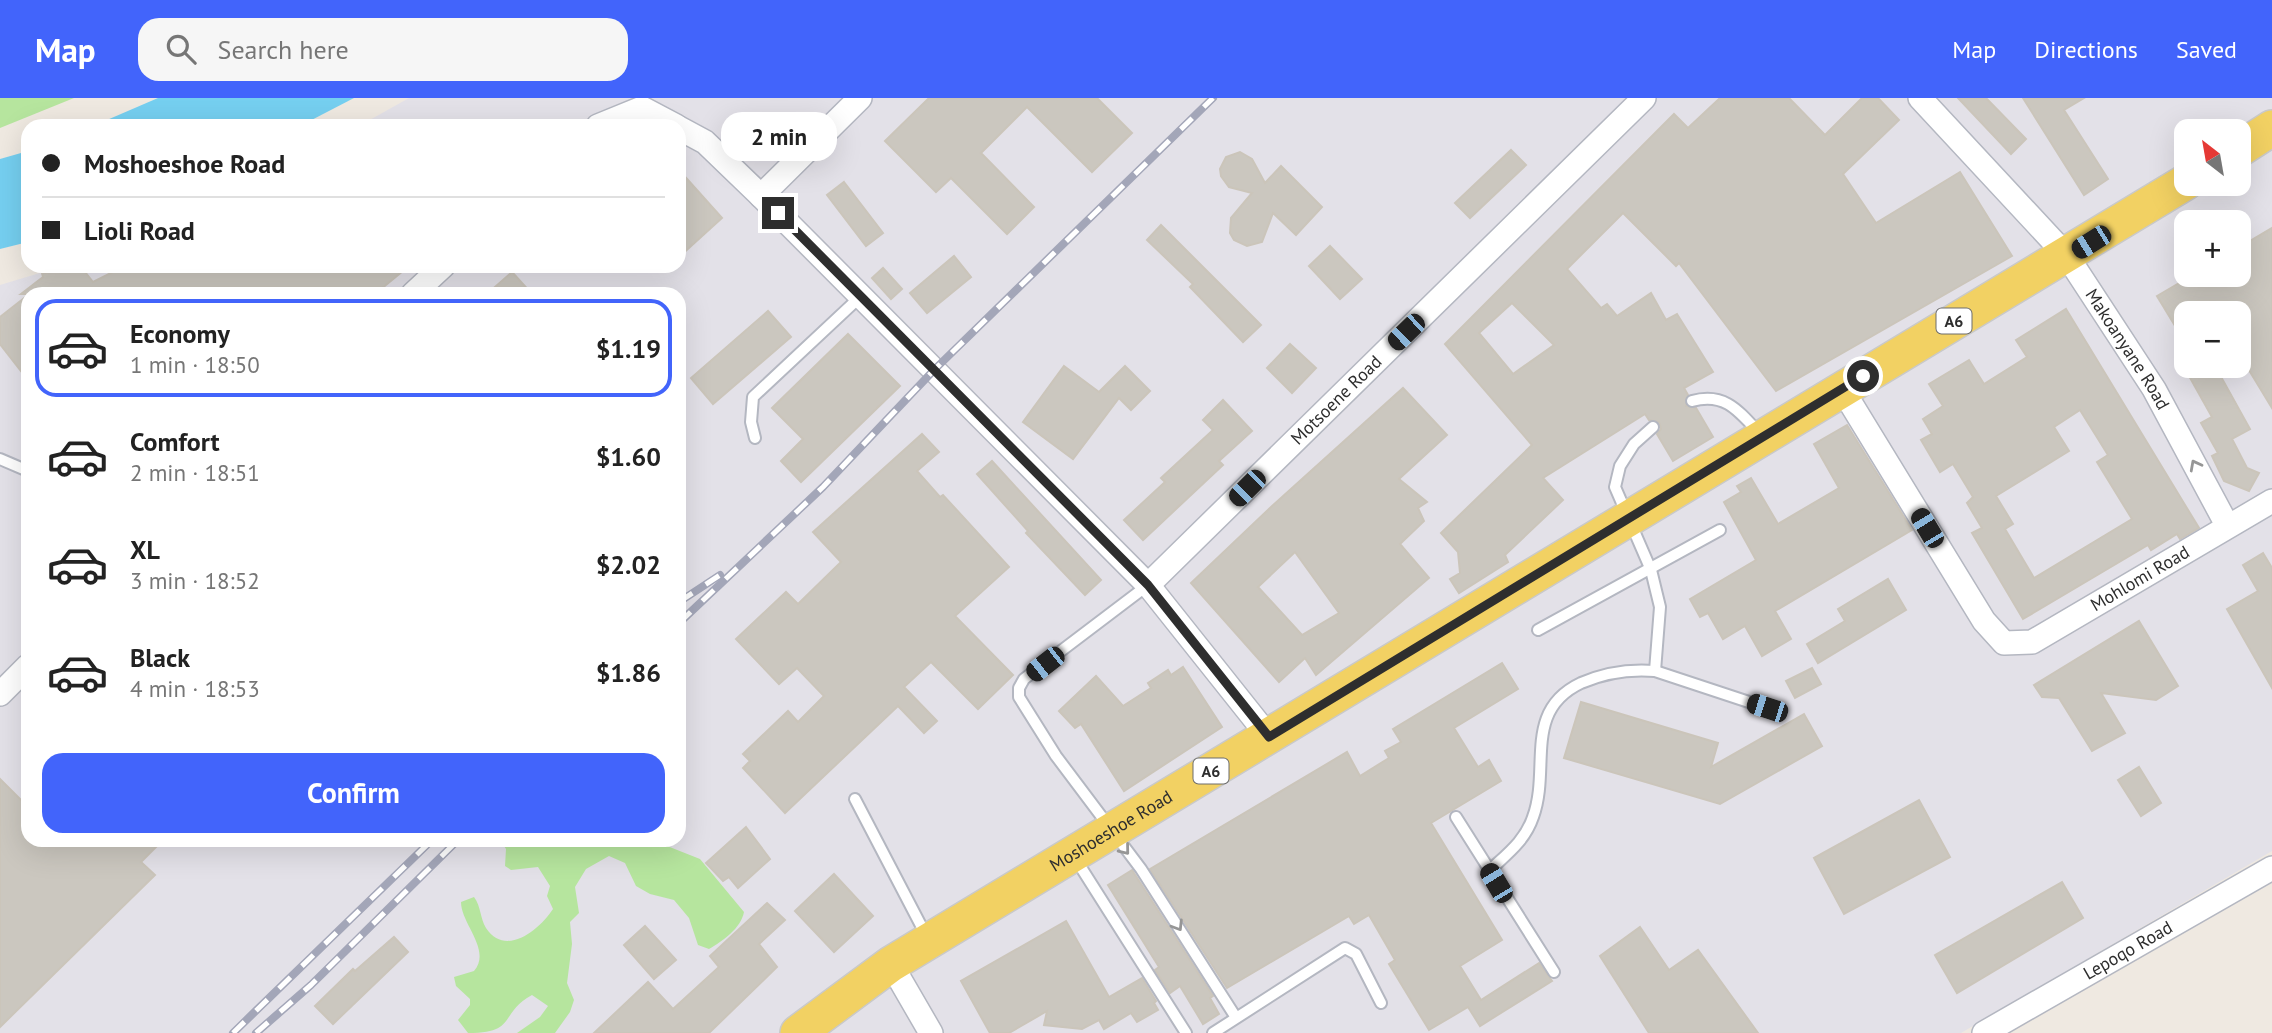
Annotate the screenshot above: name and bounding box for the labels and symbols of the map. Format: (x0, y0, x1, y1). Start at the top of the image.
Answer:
callout: 2 min (720, 111, 836, 160)
north arrow (2174, 119, 2250, 196)
route end (762, 197, 794, 229)
car (2068, 222, 2115, 262)
street label: Makoanyane Road (2081, 284, 2175, 414)
road number: A6 (1937, 308, 1972, 334)
car (1384, 310, 1429, 354)
street label: Motsoene Road (1286, 350, 1386, 449)
route start (1847, 360, 1879, 392)
one-way arrow (2190, 460, 2203, 472)
car (1225, 466, 1270, 510)
car (1908, 505, 1947, 551)
street label: Mohlomi Road (2086, 540, 2193, 616)
car (1022, 643, 1069, 685)
car (1744, 692, 1791, 724)
road number: A6 (1194, 758, 1228, 784)
street label: Moshoeshoe Road (1045, 785, 1177, 876)
one-way arrow (1117, 841, 1129, 854)
car (1477, 860, 1516, 906)
street label: Lepoqo Road (2079, 915, 2176, 985)
one-way arrow (1170, 919, 1183, 932)

